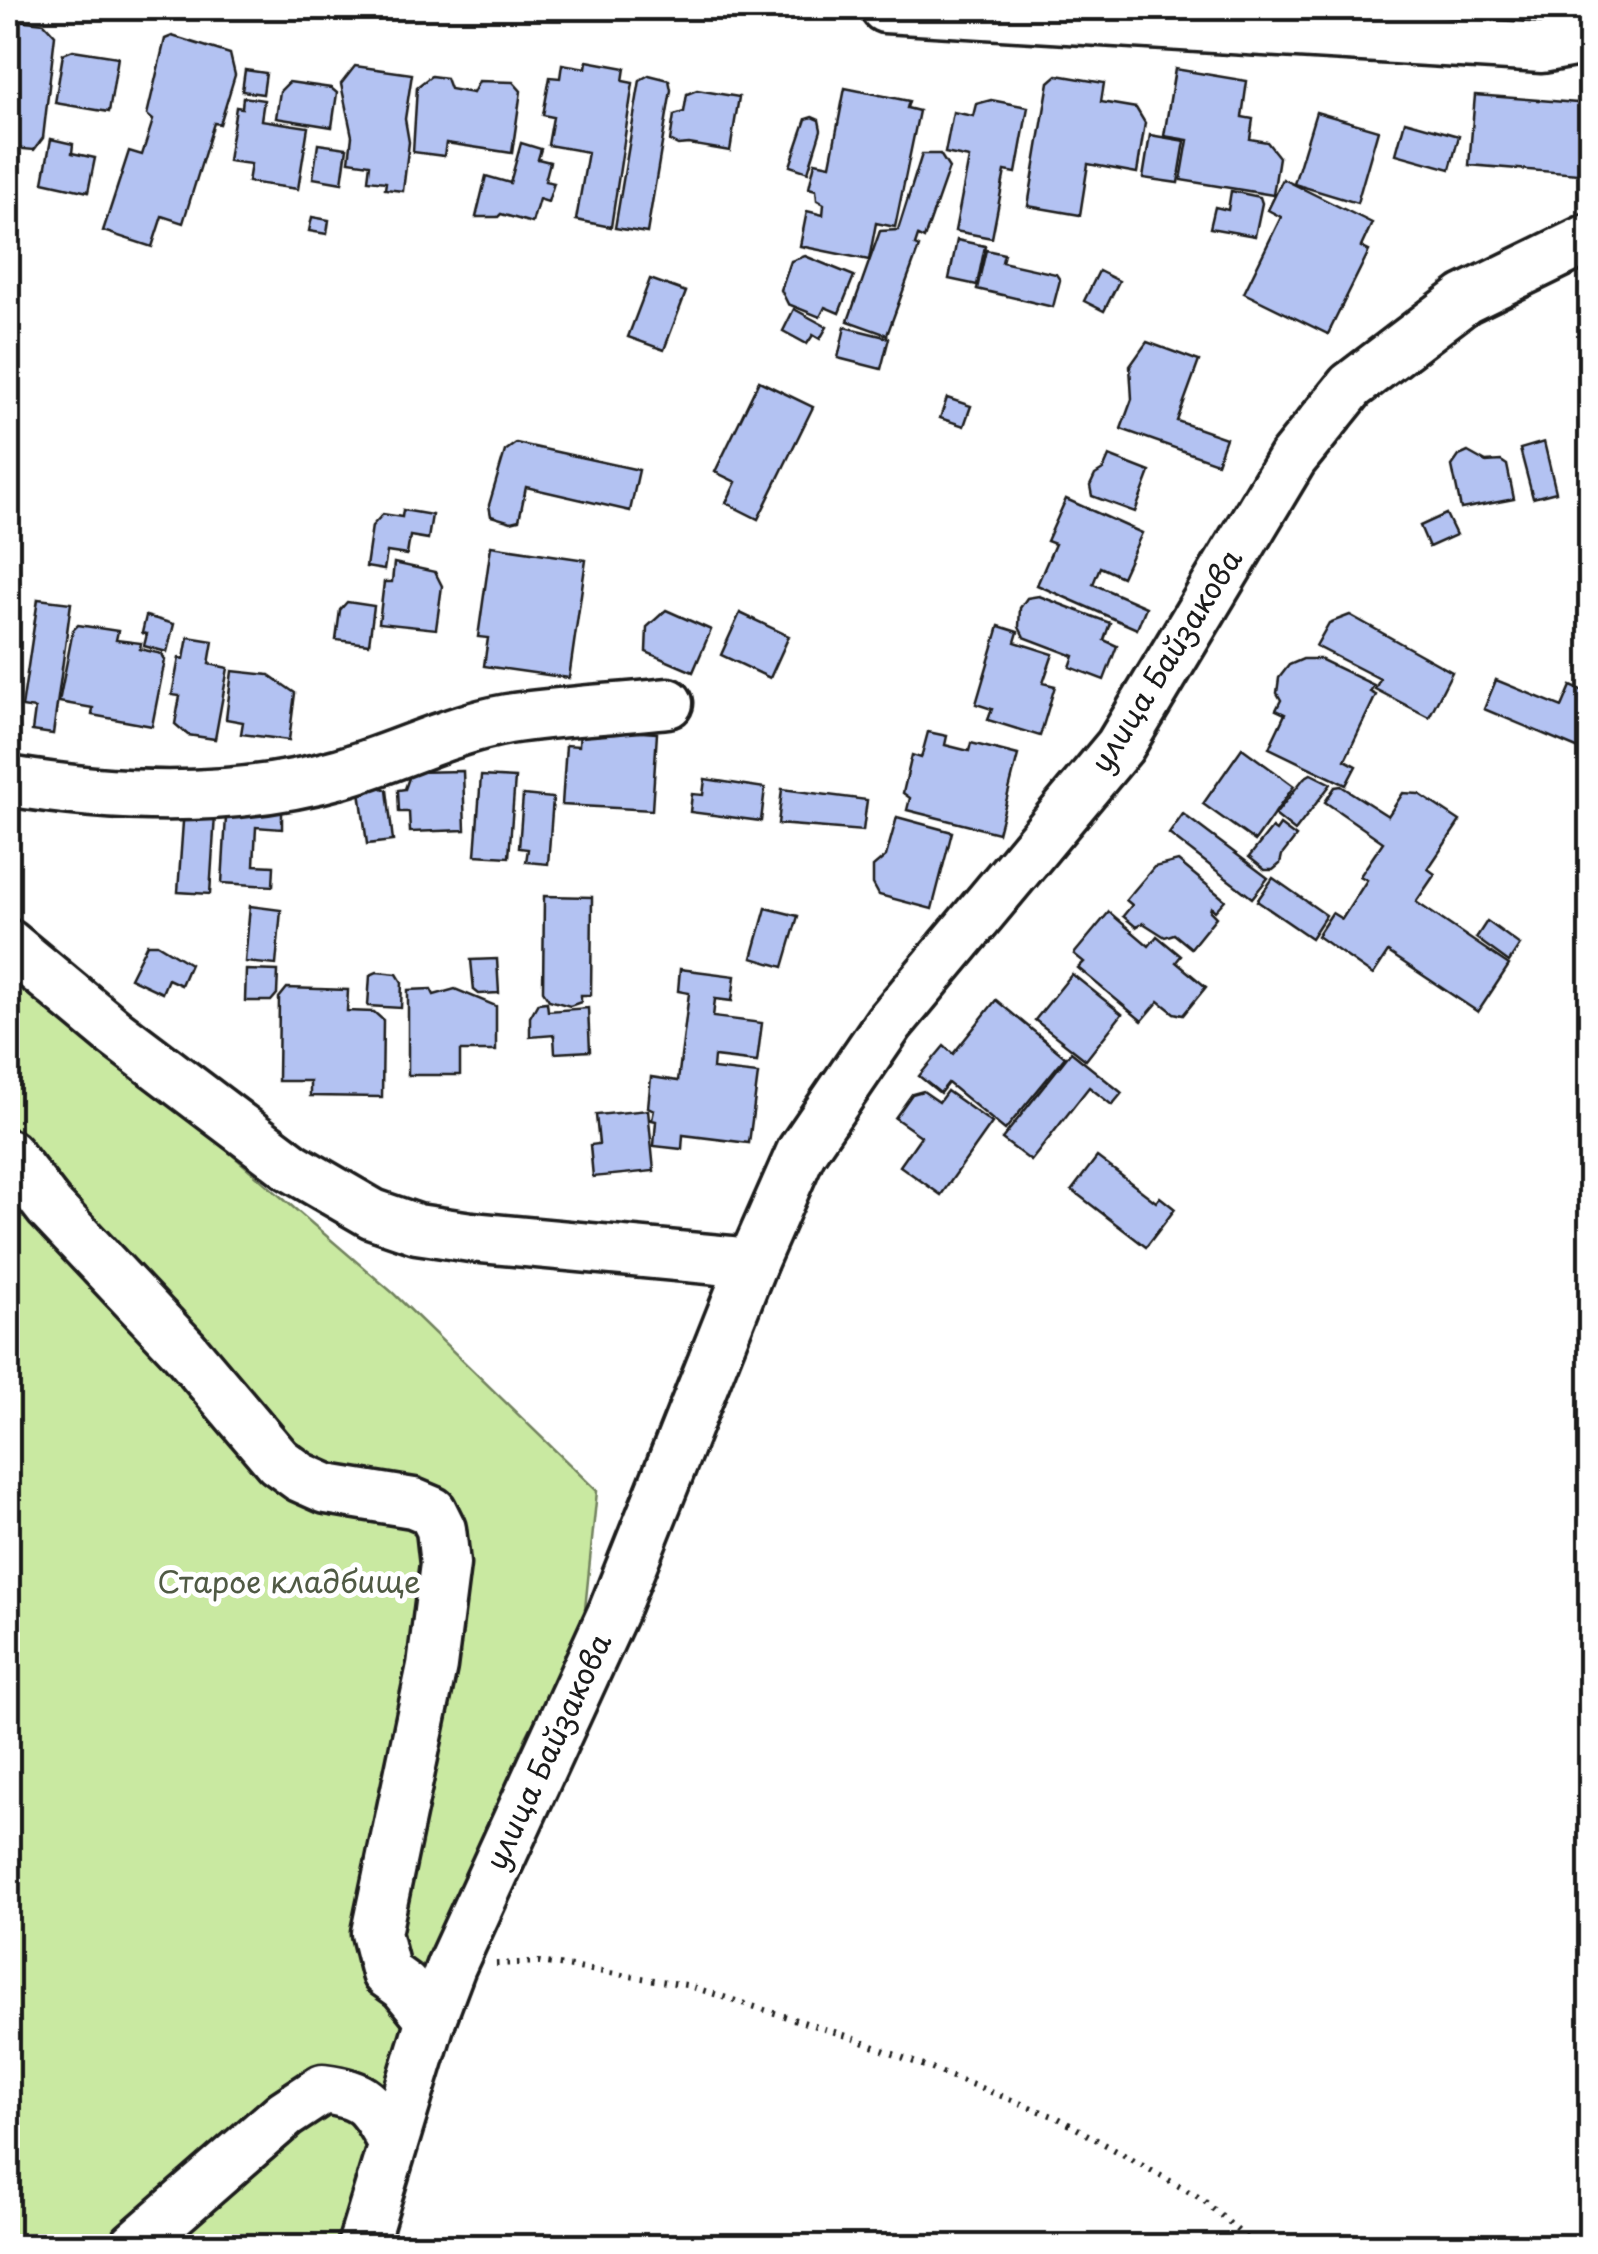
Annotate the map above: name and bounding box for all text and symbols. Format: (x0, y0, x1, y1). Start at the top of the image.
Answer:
street label: улица Байзакова (1078, 539, 1252, 780)
park label: Старое кладбище (157, 1558, 421, 1603)
street label: улица Байзакова (472, 1625, 621, 1877)

